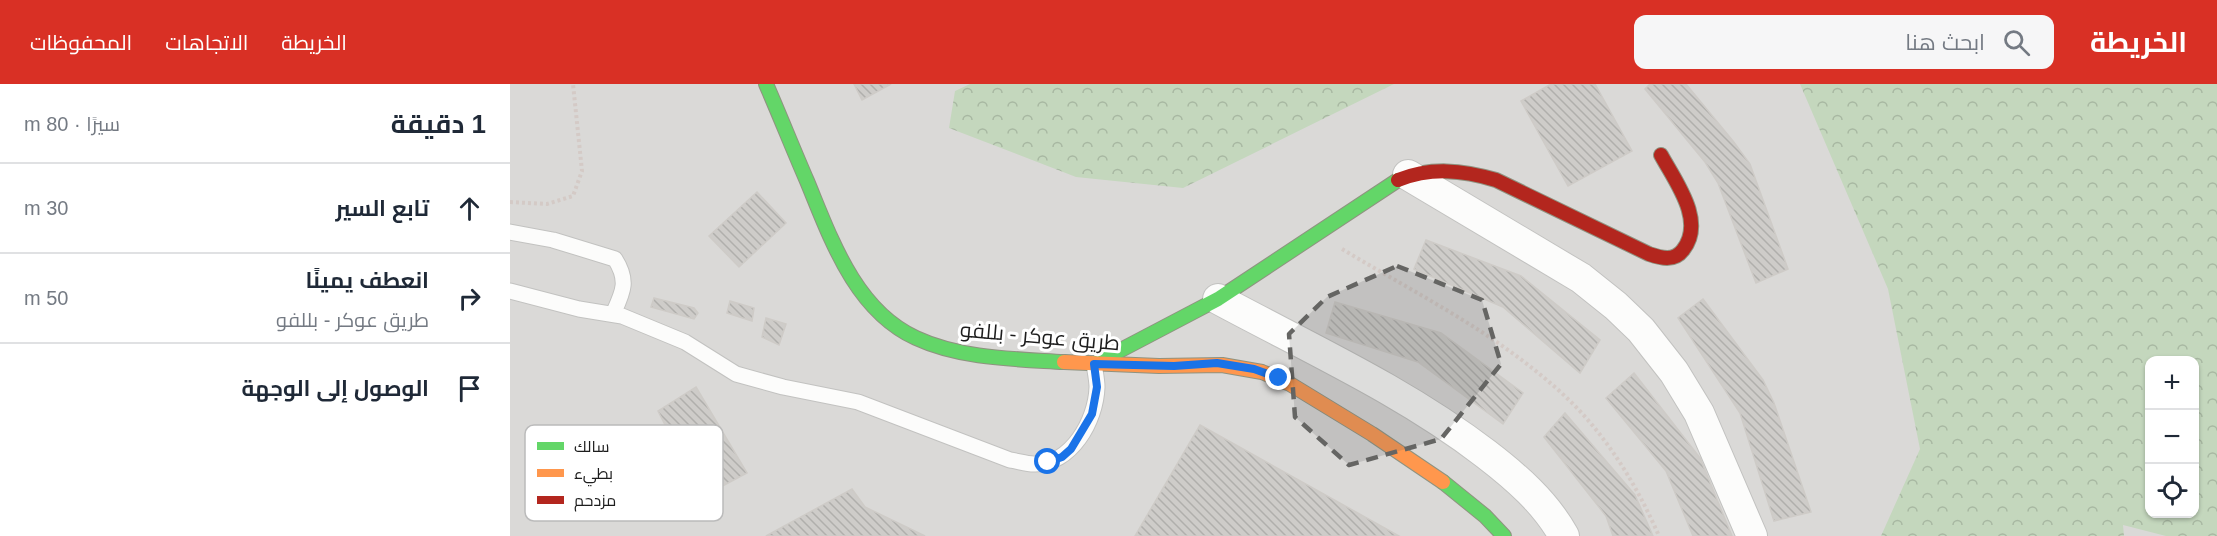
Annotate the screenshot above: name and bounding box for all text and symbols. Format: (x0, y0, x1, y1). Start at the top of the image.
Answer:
search box (1634, 15, 2054, 69)
icon: search (2000, 26, 2033, 59)
text: الخريطة (2090, 27, 2187, 58)
text: ابحث هنا (1905, 30, 1985, 55)
text: المحفوظات (30, 31, 132, 54)
text: الاتجاهات (165, 31, 248, 54)
text: الخريطة (281, 31, 347, 54)
text: 1 دقيقة (391, 109, 486, 139)
text: سيرًا · 80 m (24, 113, 120, 135)
icon: ahead (453, 192, 486, 225)
text: تابع السير (335, 196, 429, 221)
text: 30 m (24, 197, 68, 219)
text: انعطف يمينًا (306, 268, 429, 293)
icon: right (453, 282, 486, 315)
text: 50 m (24, 287, 68, 309)
text: طريق عوكر - بللفو (276, 309, 429, 331)
street label: طريق عوكر - بللفو (959, 318, 1121, 356)
map controls (2145, 356, 2199, 518)
button: + (2145, 356, 2199, 410)
route end (1265, 364, 1291, 390)
icon: arrive (453, 372, 486, 405)
text: الوصول إلى الوجهة (242, 376, 429, 401)
button: − (2145, 410, 2199, 464)
legend (525, 425, 723, 521)
text: سالك (574, 438, 609, 455)
route start (1034, 448, 1060, 474)
button: locate (2145, 464, 2199, 518)
text: بطيء (574, 465, 613, 487)
text: مزدحم (574, 492, 616, 512)

